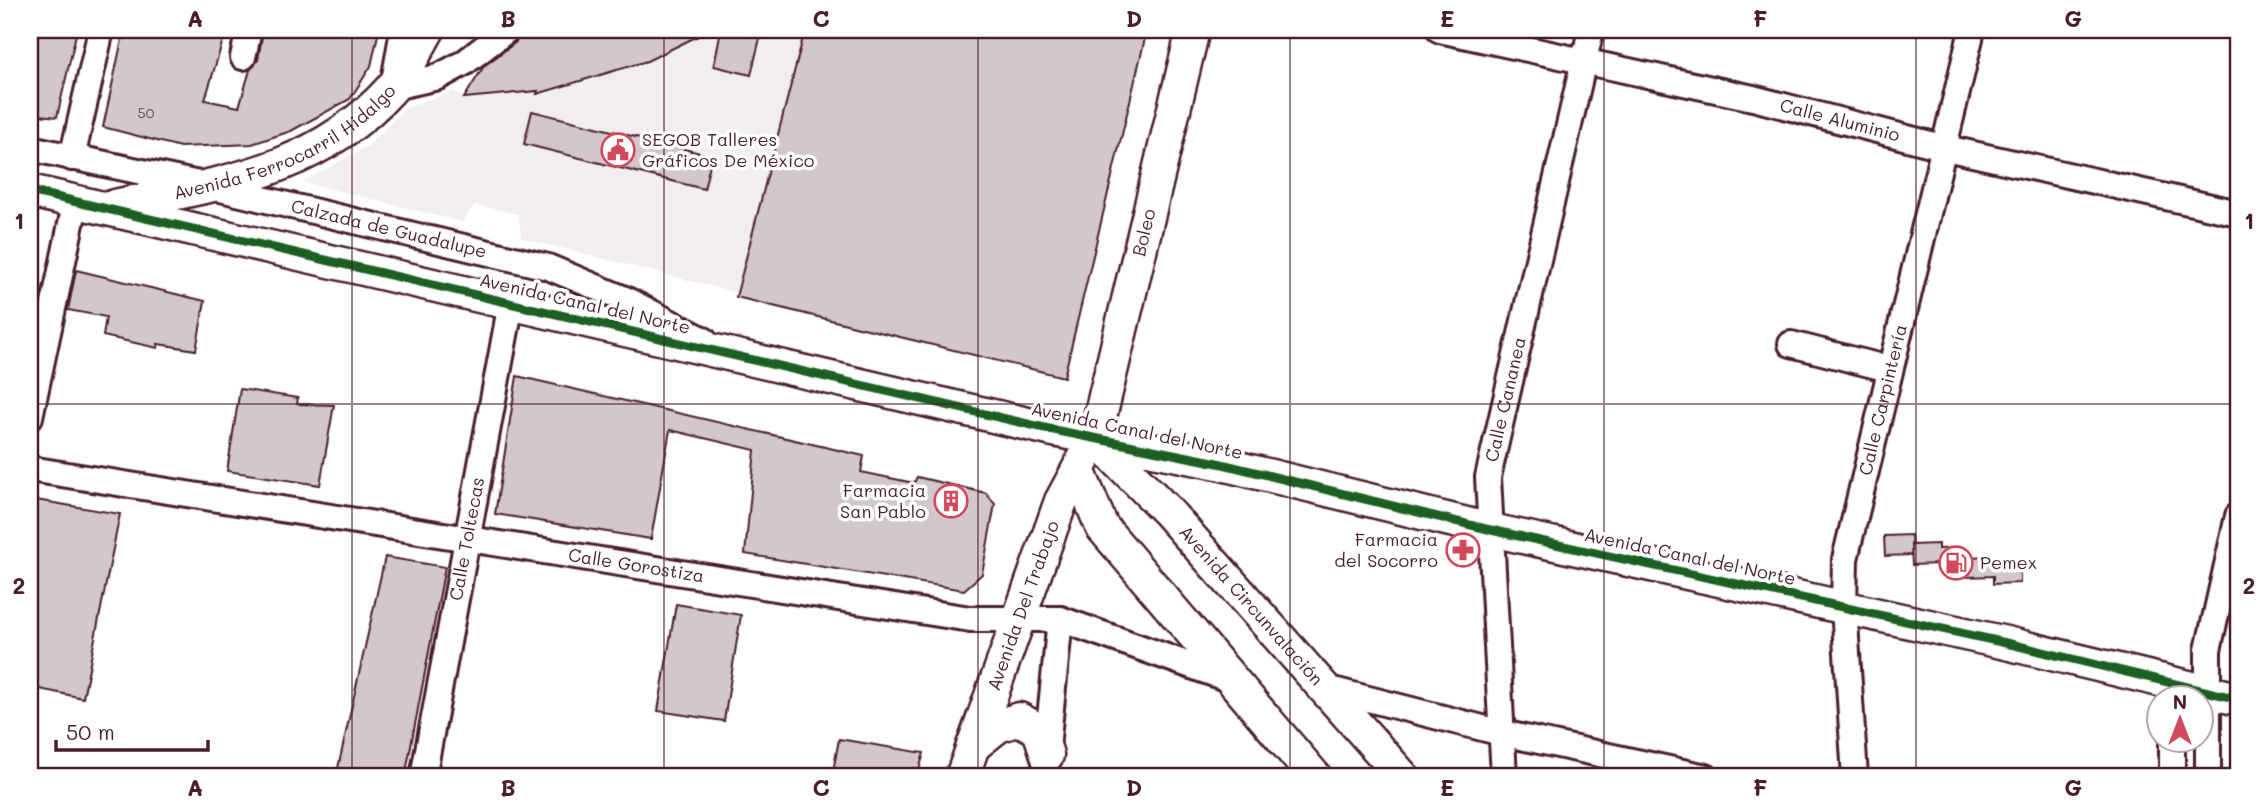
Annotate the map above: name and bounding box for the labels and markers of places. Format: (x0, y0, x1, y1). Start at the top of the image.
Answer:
place label: SEGOB Talleres Gráficos De México (642, 127, 815, 172)
public building icon: SEGOB Talleres Gráficos De México (599, 131, 637, 169)
place label: Farmacia San Pablo (840, 478, 926, 523)
building icon: Farmacia San Pablo (932, 482, 970, 520)
place label: Farmacia del Socorro (1334, 527, 1438, 572)
pharmacy icon: Farmacia del Socorro (1444, 531, 1482, 569)
fuel station icon: Pemex (1937, 544, 1975, 582)
place label: Pemex (1980, 550, 2037, 574)

